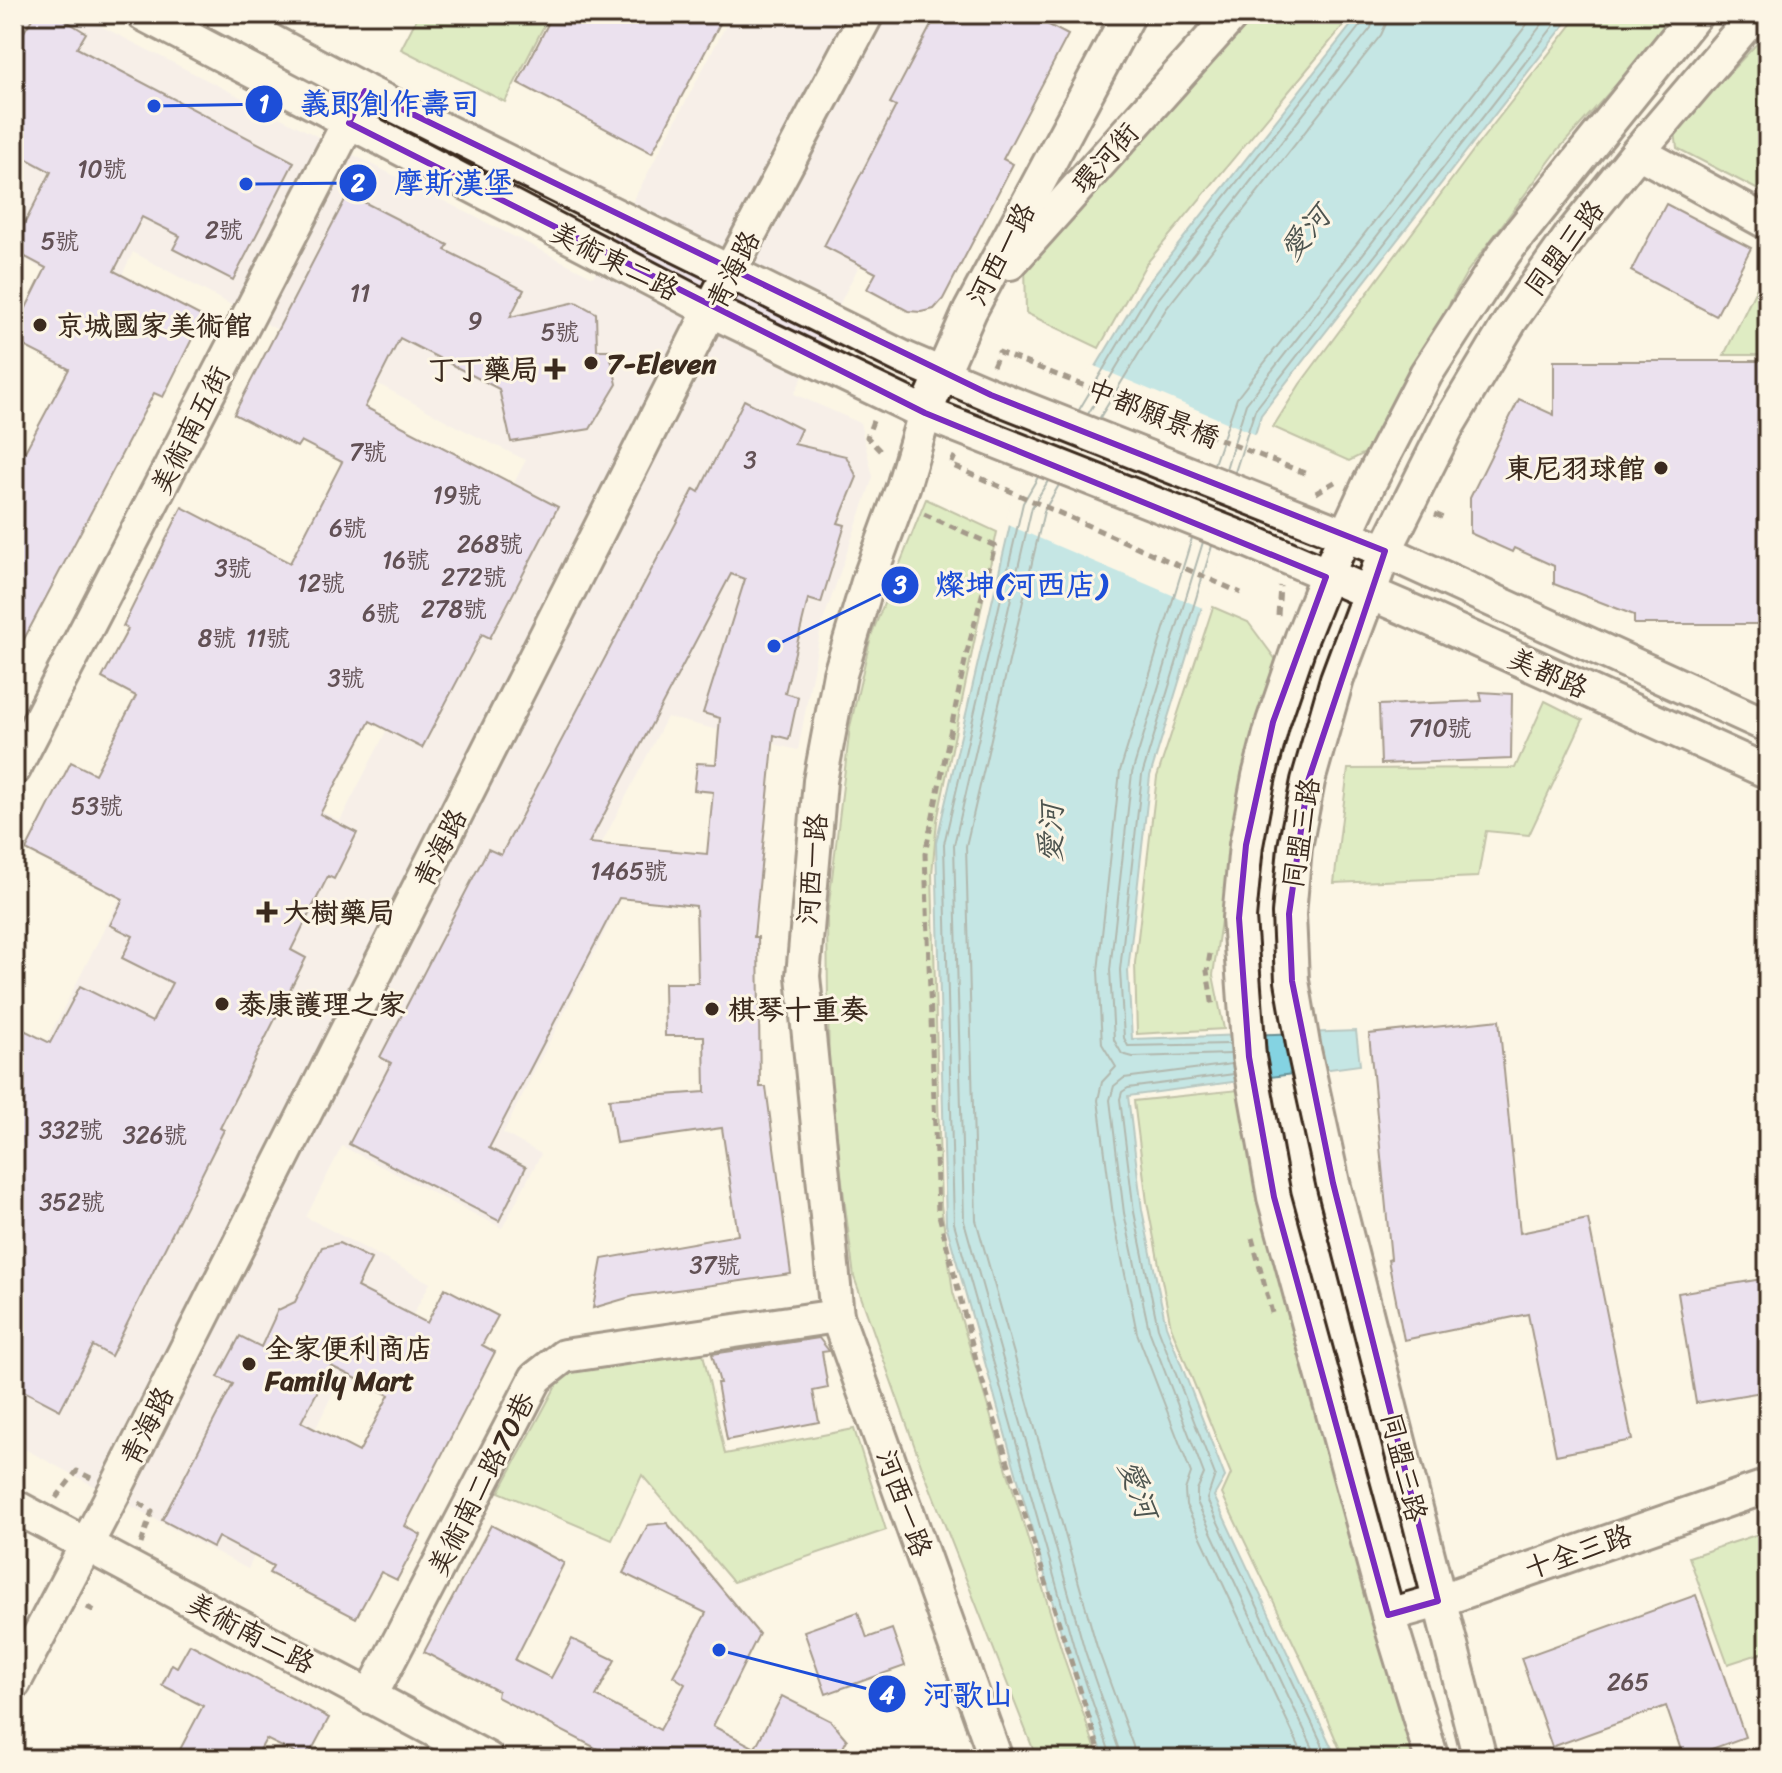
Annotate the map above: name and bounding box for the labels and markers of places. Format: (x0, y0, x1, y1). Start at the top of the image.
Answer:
callout: 義郎創作壽司 (244, 77, 496, 131)
callout: 摩斯漢堡 (338, 156, 530, 210)
place label: 京城國家美術館 (56, 301, 252, 350)
marker: 京城國家美術館 (31, 316, 49, 334)
place label: 7-Eleven (607, 339, 717, 388)
place label: 丁丁藥局 (427, 345, 539, 394)
marker: 7-Eleven (582, 354, 600, 372)
marker: 丁丁藥局 (546, 360, 564, 378)
place label: 東尼羽球館 (1505, 444, 1645, 493)
marker: 東尼羽球館 (1652, 459, 1670, 477)
callout: 燦坤(河西店) (880, 558, 1123, 612)
place label: 大樹藥局 (283, 888, 395, 937)
marker: 大樹藥局 (258, 903, 276, 921)
place label: 泰康護理之家 (238, 980, 406, 1029)
place label: 棋琴十重奏 (728, 985, 868, 1034)
marker: 泰康護理之家 (213, 995, 231, 1013)
marker: 棋琴十重奏 (703, 1000, 721, 1018)
place label: 全家便利商店 Family Mart (264, 1324, 433, 1405)
marker: 全家便利商店 Family Mart (240, 1355, 258, 1373)
callout: 河歌山 (867, 1667, 1029, 1721)

